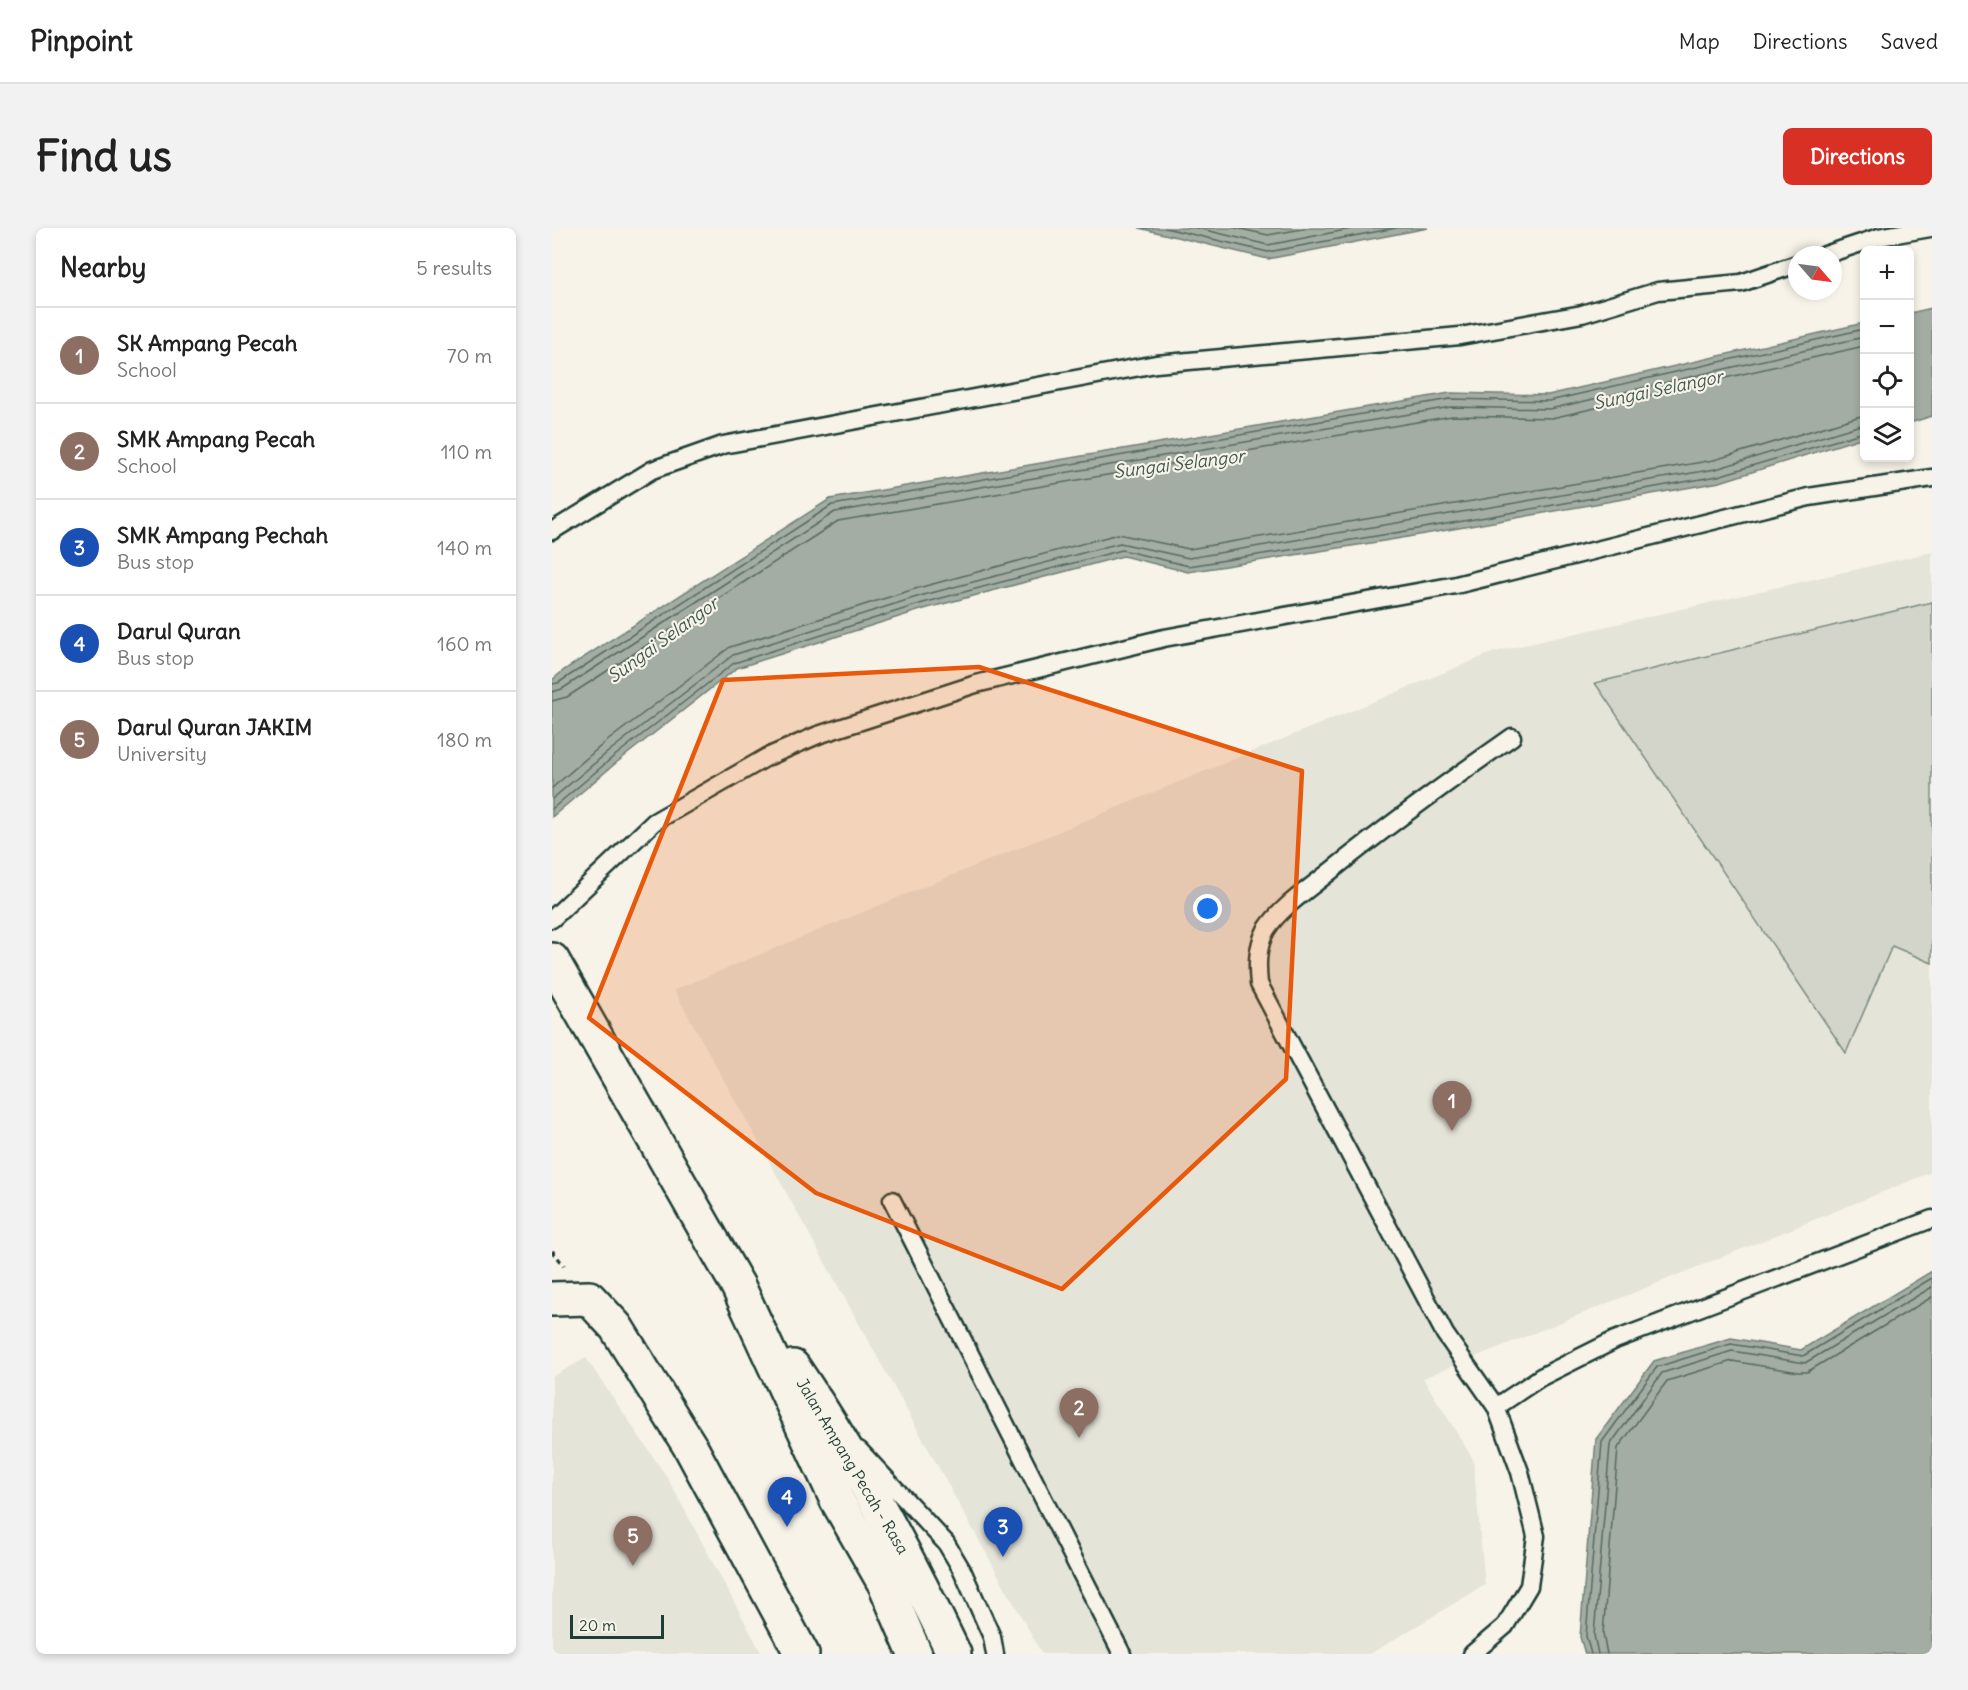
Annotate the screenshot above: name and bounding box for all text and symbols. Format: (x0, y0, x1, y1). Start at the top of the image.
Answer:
text: Pinpoint (30, 23, 133, 59)
text: Map (1679, 28, 1720, 55)
text: Directions (1753, 28, 1847, 55)
text: Saved (1880, 28, 1938, 55)
button: Directions (1783, 128, 1932, 185)
text: Find us (36, 130, 172, 182)
north arrow (1788, 246, 1842, 300)
map controls (1860, 246, 1914, 462)
button: + (1860, 246, 1914, 300)
text: Nearby (60, 251, 146, 284)
text: 5 results (416, 255, 492, 280)
button: − (1860, 300, 1914, 354)
text: SK Ampang Pecah (117, 329, 297, 357)
text: 1 (76, 343, 83, 368)
text: 70 m (447, 343, 492, 368)
button: locate (1860, 354, 1914, 408)
text: School (117, 357, 177, 382)
water label: Sungai Selangor (1591, 364, 1727, 414)
button: layers (1860, 408, 1914, 462)
text: SMK Ampang Pecah (117, 425, 315, 453)
text: 2 (74, 439, 85, 464)
text: 110 m (441, 439, 492, 464)
water label: Sungai Selangor (1112, 444, 1248, 483)
text: School (117, 453, 177, 478)
text: SMK Ampang Pechah (117, 521, 328, 549)
text: 3 (74, 535, 85, 560)
text: 140 m (437, 535, 492, 560)
text: Bus stop (117, 549, 194, 574)
water label: Sungai Selangor (603, 590, 725, 688)
text: Darul Quran (117, 617, 241, 645)
text: 4 (74, 631, 85, 656)
text: 160 m (437, 631, 492, 656)
text: Bus stop (117, 645, 194, 670)
text: Darul Quran JAKIM (117, 713, 312, 741)
text: 5 (74, 727, 85, 752)
text: 180 m (437, 727, 492, 752)
text: University (117, 741, 207, 766)
your location (1193, 894, 1222, 923)
pin: 1 (1432, 1082, 1472, 1131)
street label: Jalan Ampang Pecah - Rasa (792, 1374, 914, 1558)
pin: 2 (1060, 1388, 1098, 1438)
pin: 4 (768, 1478, 806, 1527)
pin: 3 (984, 1508, 1022, 1557)
pin: 5 (614, 1516, 652, 1566)
scale bar (570, 1612, 664, 1640)
text: 20 m (579, 1615, 616, 1635)

